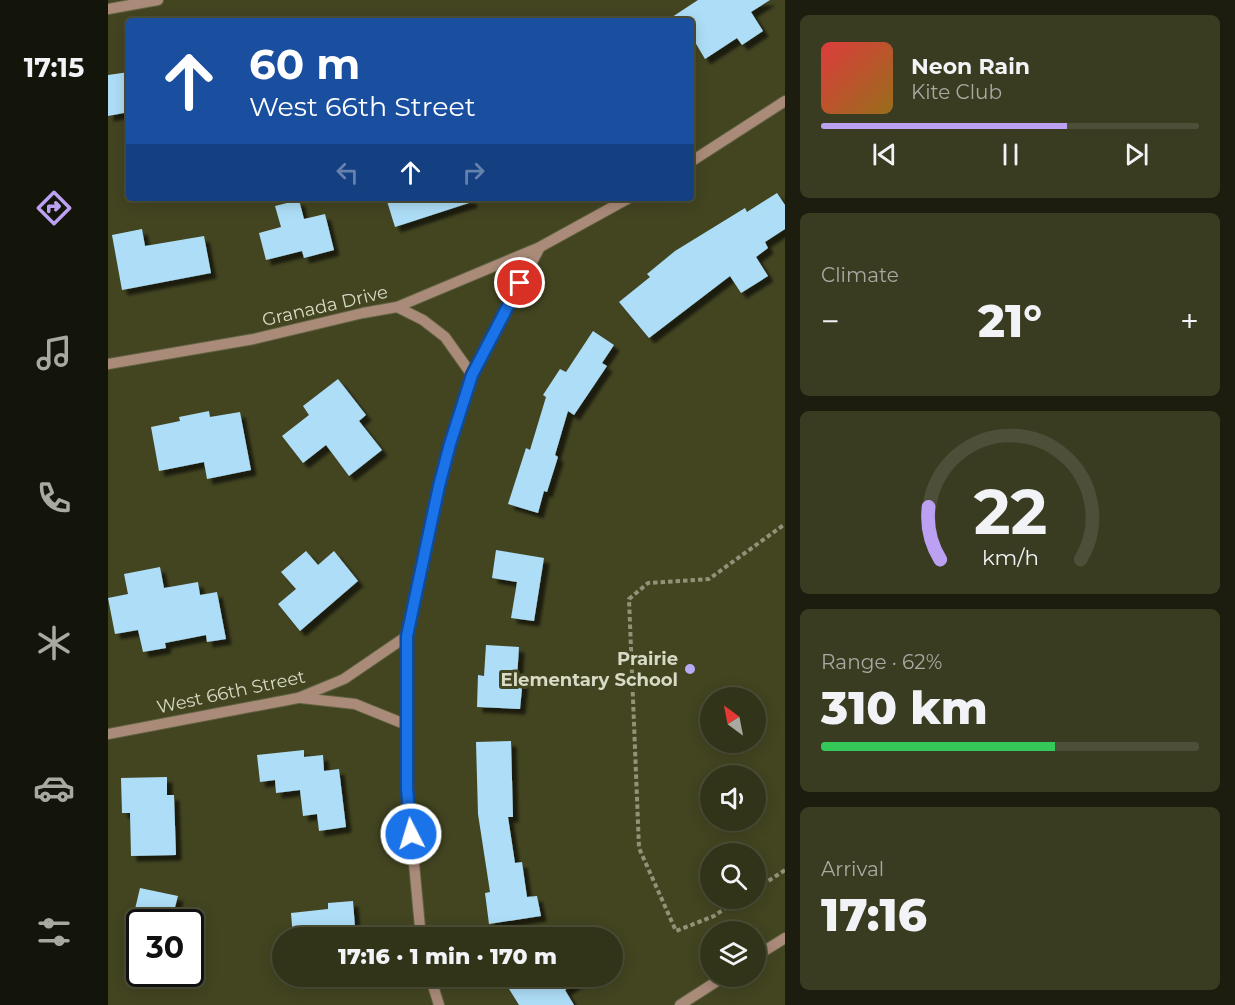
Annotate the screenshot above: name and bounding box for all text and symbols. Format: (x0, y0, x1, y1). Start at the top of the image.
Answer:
text: 60 m (249, 38, 360, 90)
icon: ahead (150, 42, 228, 120)
text: 17:15 (24, 51, 84, 84)
text: Neon Rain (911, 53, 1030, 80)
text: Kite Club (911, 80, 1002, 104)
text: West 66th Street (249, 90, 476, 123)
icon: previous (868, 138, 901, 171)
icon: pause (994, 138, 1027, 171)
icon: next (1120, 138, 1153, 171)
icon: left (331, 156, 364, 189)
icon: ahead (394, 156, 427, 189)
icon: right (457, 156, 490, 189)
icon: directions (33, 187, 75, 229)
pin (494, 257, 545, 308)
text: Climate (821, 263, 899, 287)
icon: arrive (503, 266, 536, 299)
street label: Granada Drive (260, 281, 390, 331)
text: 21° (978, 293, 1042, 348)
text: − (821, 301, 840, 341)
text: + (1180, 301, 1199, 341)
icon: music (33, 332, 75, 374)
text: 22 (973, 474, 1047, 550)
icon: phone (33, 477, 75, 519)
text: km/h (981, 544, 1039, 570)
icon: climate (33, 622, 75, 664)
place label: Prairie Elementary School (501, 648, 678, 691)
text: Range · 62% (821, 650, 942, 674)
marker: Prairie Elementary School (683, 662, 697, 676)
street label: West 66th Street (155, 666, 307, 718)
text: 310 km (821, 680, 988, 735)
north arrow (700, 687, 766, 753)
map controls (700, 687, 766, 987)
button: sound (700, 765, 766, 831)
icon: car (33, 767, 75, 809)
position arrow (379, 802, 443, 866)
button: search (700, 843, 766, 909)
text: Arrival (821, 857, 884, 881)
text: 17:16 (821, 887, 927, 942)
speed limit sign: 30 (126, 909, 204, 987)
icon: filters (33, 911, 75, 953)
button: layers (700, 921, 766, 987)
text: 17:16 · 1 min · 170 m (338, 943, 557, 970)

